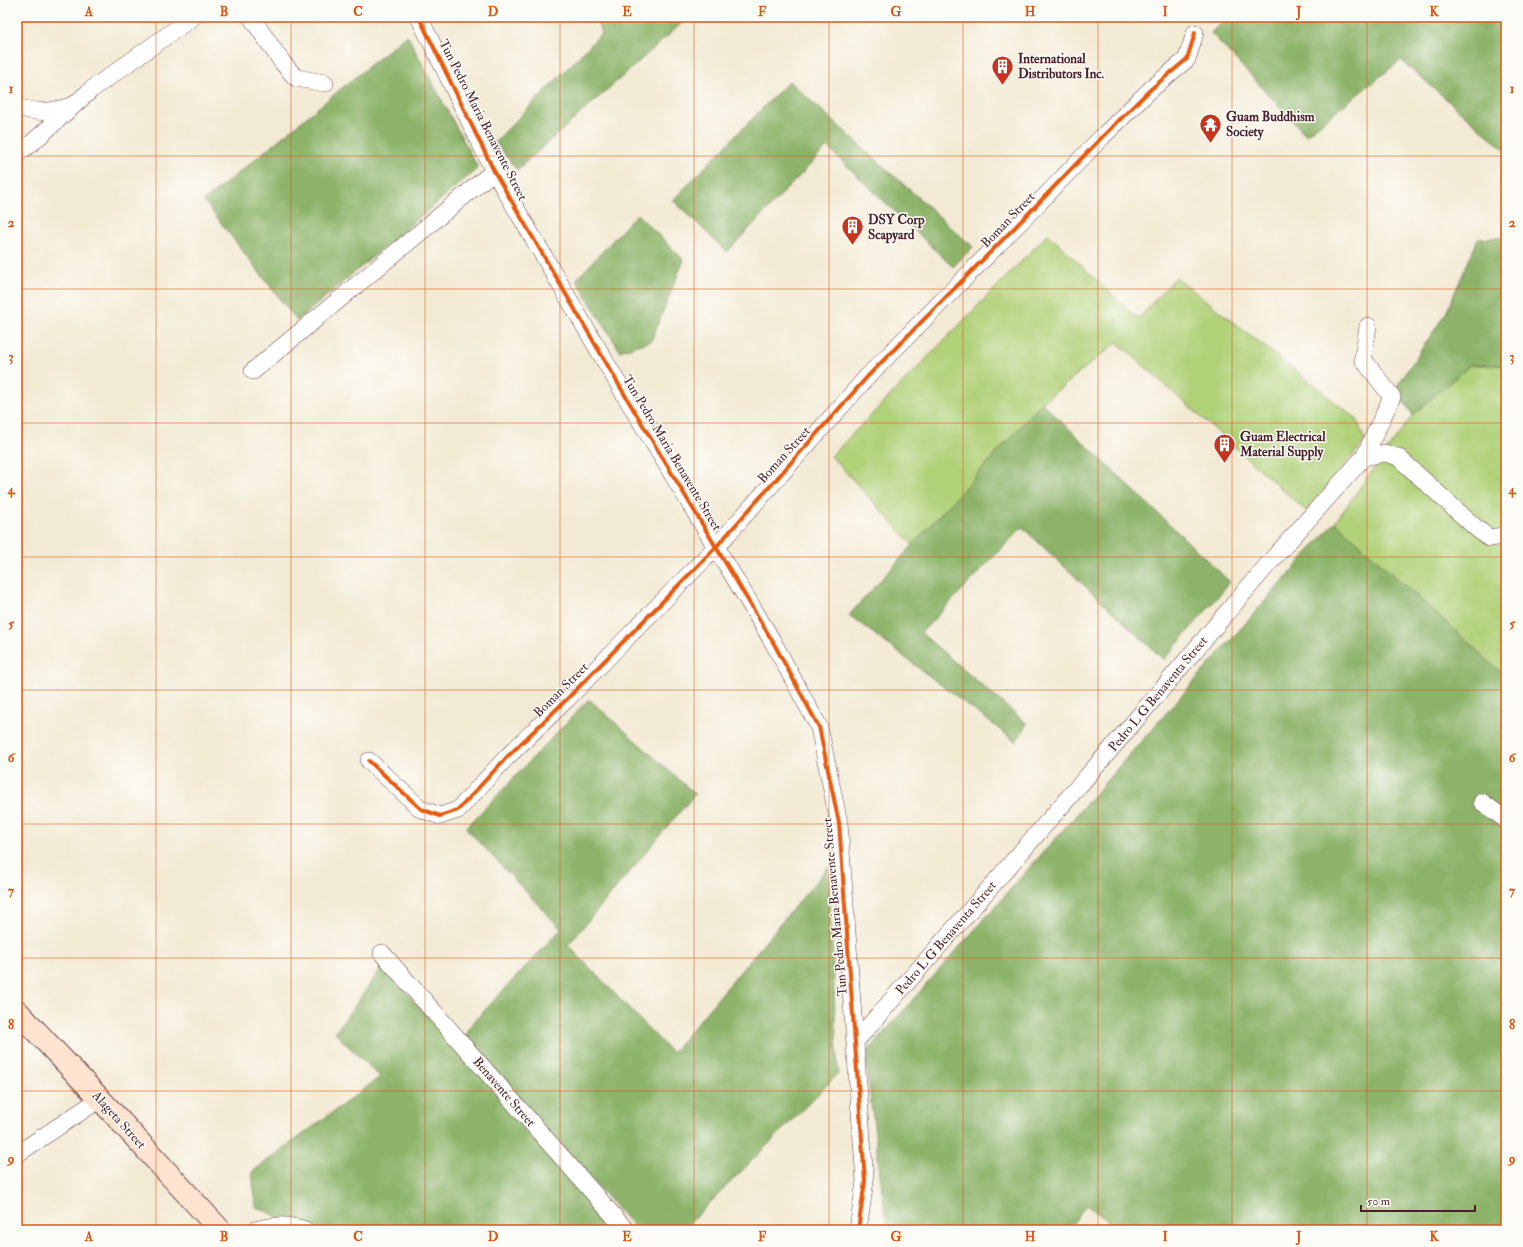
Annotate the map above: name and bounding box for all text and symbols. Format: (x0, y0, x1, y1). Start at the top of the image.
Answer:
text: A (84, 4, 94, 20)
text: B (220, 4, 228, 20)
text: C (353, 4, 363, 20)
text: D (488, 4, 499, 20)
text: E (622, 4, 632, 20)
text: F (758, 4, 767, 20)
text: G (891, 4, 902, 20)
text: H (1025, 4, 1036, 20)
text: I (1162, 4, 1168, 20)
text: J (1295, 4, 1302, 21)
text: K (1429, 4, 1439, 20)
street label: Tun Pedro Maria Benavente Street (435, 37, 531, 203)
place label: International Distributors Inc. (1018, 51, 1105, 82)
building icon: International Distributors Inc. (990, 53, 1016, 86)
text: 1 (9, 81, 14, 97)
text: 1 (1510, 81, 1515, 97)
place label: Guam Buddhism Society (1226, 109, 1316, 141)
temple icon: Guam Buddhism Society (1198, 111, 1224, 144)
street label: Boman Street (978, 189, 1038, 251)
place label: DSY Corp Scapyard (868, 212, 925, 244)
building icon: DSY Corp Scapyard (840, 214, 866, 247)
text: 2 (8, 215, 15, 231)
text: 2 (1509, 215, 1516, 231)
text: 3 (9, 349, 14, 365)
text: 3 (1510, 349, 1515, 365)
street label: Tun Pedro Maria Benavente Street (619, 372, 725, 534)
street label: Boman Street (754, 423, 814, 487)
place label: Guam Electrical Material Supply (1239, 429, 1326, 461)
building icon: Guam Electrical Material Supply (1212, 431, 1238, 464)
text: 4 (6, 482, 15, 498)
text: 4 (1507, 482, 1516, 498)
text: 5 (8, 616, 14, 632)
text: 5 (1509, 616, 1515, 632)
street label: Pedro L G Benaventa Street (1105, 633, 1211, 755)
street label: Boman Street (530, 659, 592, 721)
text: 6 (8, 750, 16, 766)
text: 6 (1509, 750, 1517, 766)
street label: Tun Pedro Maria Benavente Street (819, 817, 851, 997)
street label: Pedro L G Benaventa Street (892, 878, 1000, 998)
text: 7 (8, 883, 15, 899)
text: 7 (1509, 883, 1516, 899)
text: 8 (8, 1017, 14, 1033)
text: 8 (1509, 1017, 1515, 1033)
street label: Benavente Street (469, 1054, 539, 1130)
street label: Alageta Street (88, 1087, 149, 1152)
text: 9 (6, 1151, 15, 1167)
text: 9 (1507, 1151, 1516, 1167)
scale bar (1361, 1187, 1475, 1213)
text: 50 m (1367, 1194, 1391, 1209)
text: A (84, 1229, 94, 1245)
text: B (220, 1229, 228, 1245)
text: C (353, 1229, 363, 1245)
text: D (488, 1229, 499, 1245)
text: E (622, 1229, 632, 1245)
text: F (758, 1229, 767, 1245)
text: G (891, 1229, 902, 1245)
text: H (1025, 1229, 1036, 1245)
text: I (1162, 1229, 1168, 1245)
text: J (1295, 1229, 1302, 1246)
text: K (1429, 1229, 1439, 1245)

